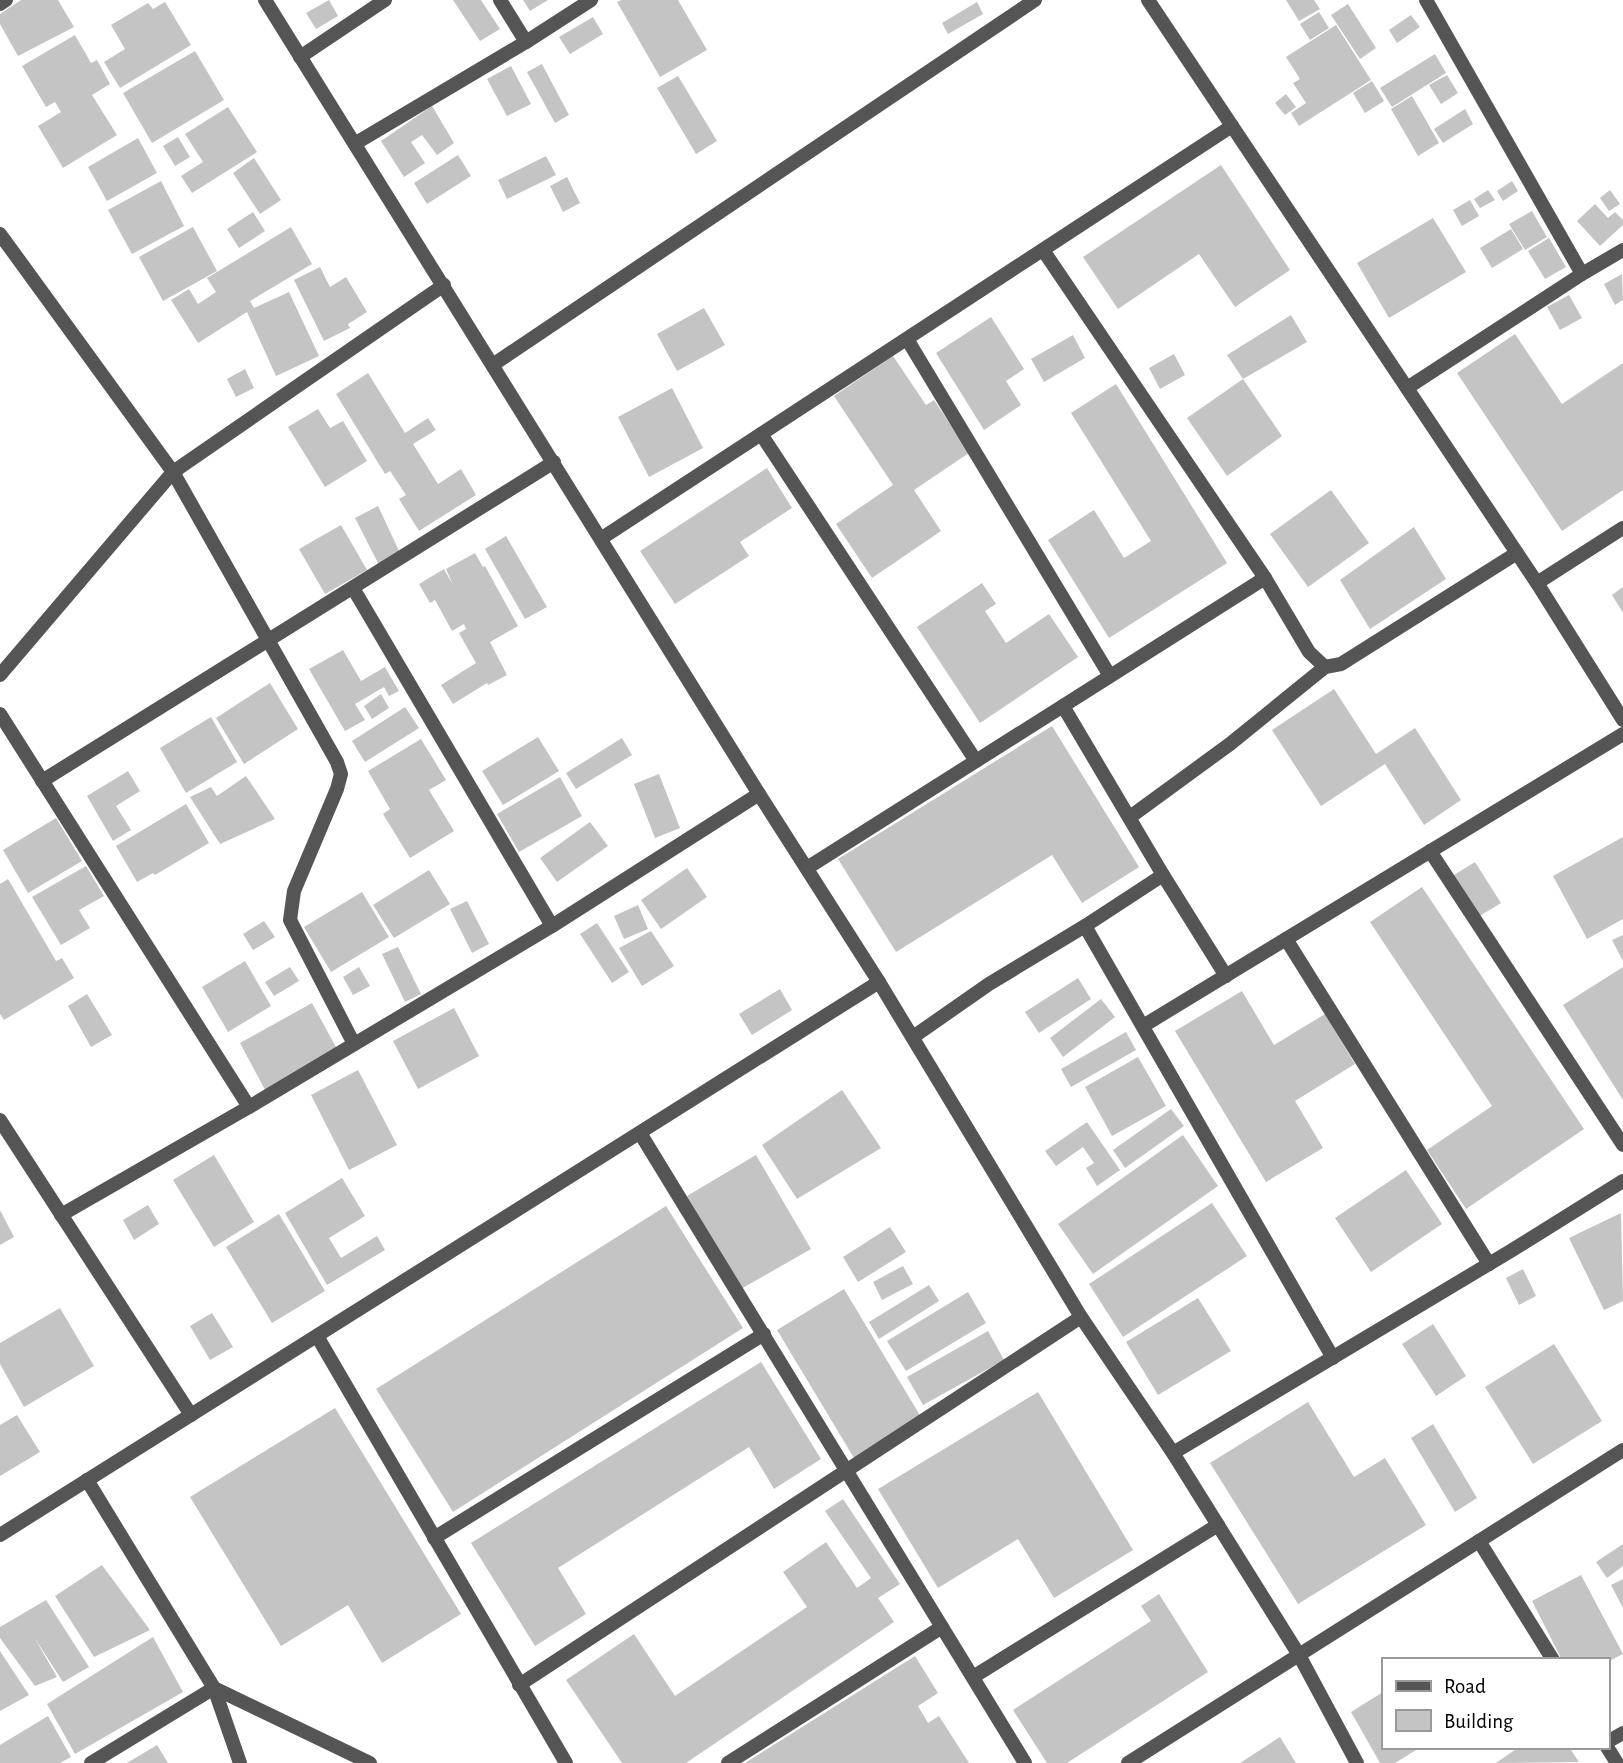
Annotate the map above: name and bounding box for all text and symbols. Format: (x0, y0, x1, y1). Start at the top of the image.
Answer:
legend (1382, 1658, 1609, 1749)
text: Road (1444, 1676, 1486, 1697)
text: Building (1444, 1711, 1514, 1732)

